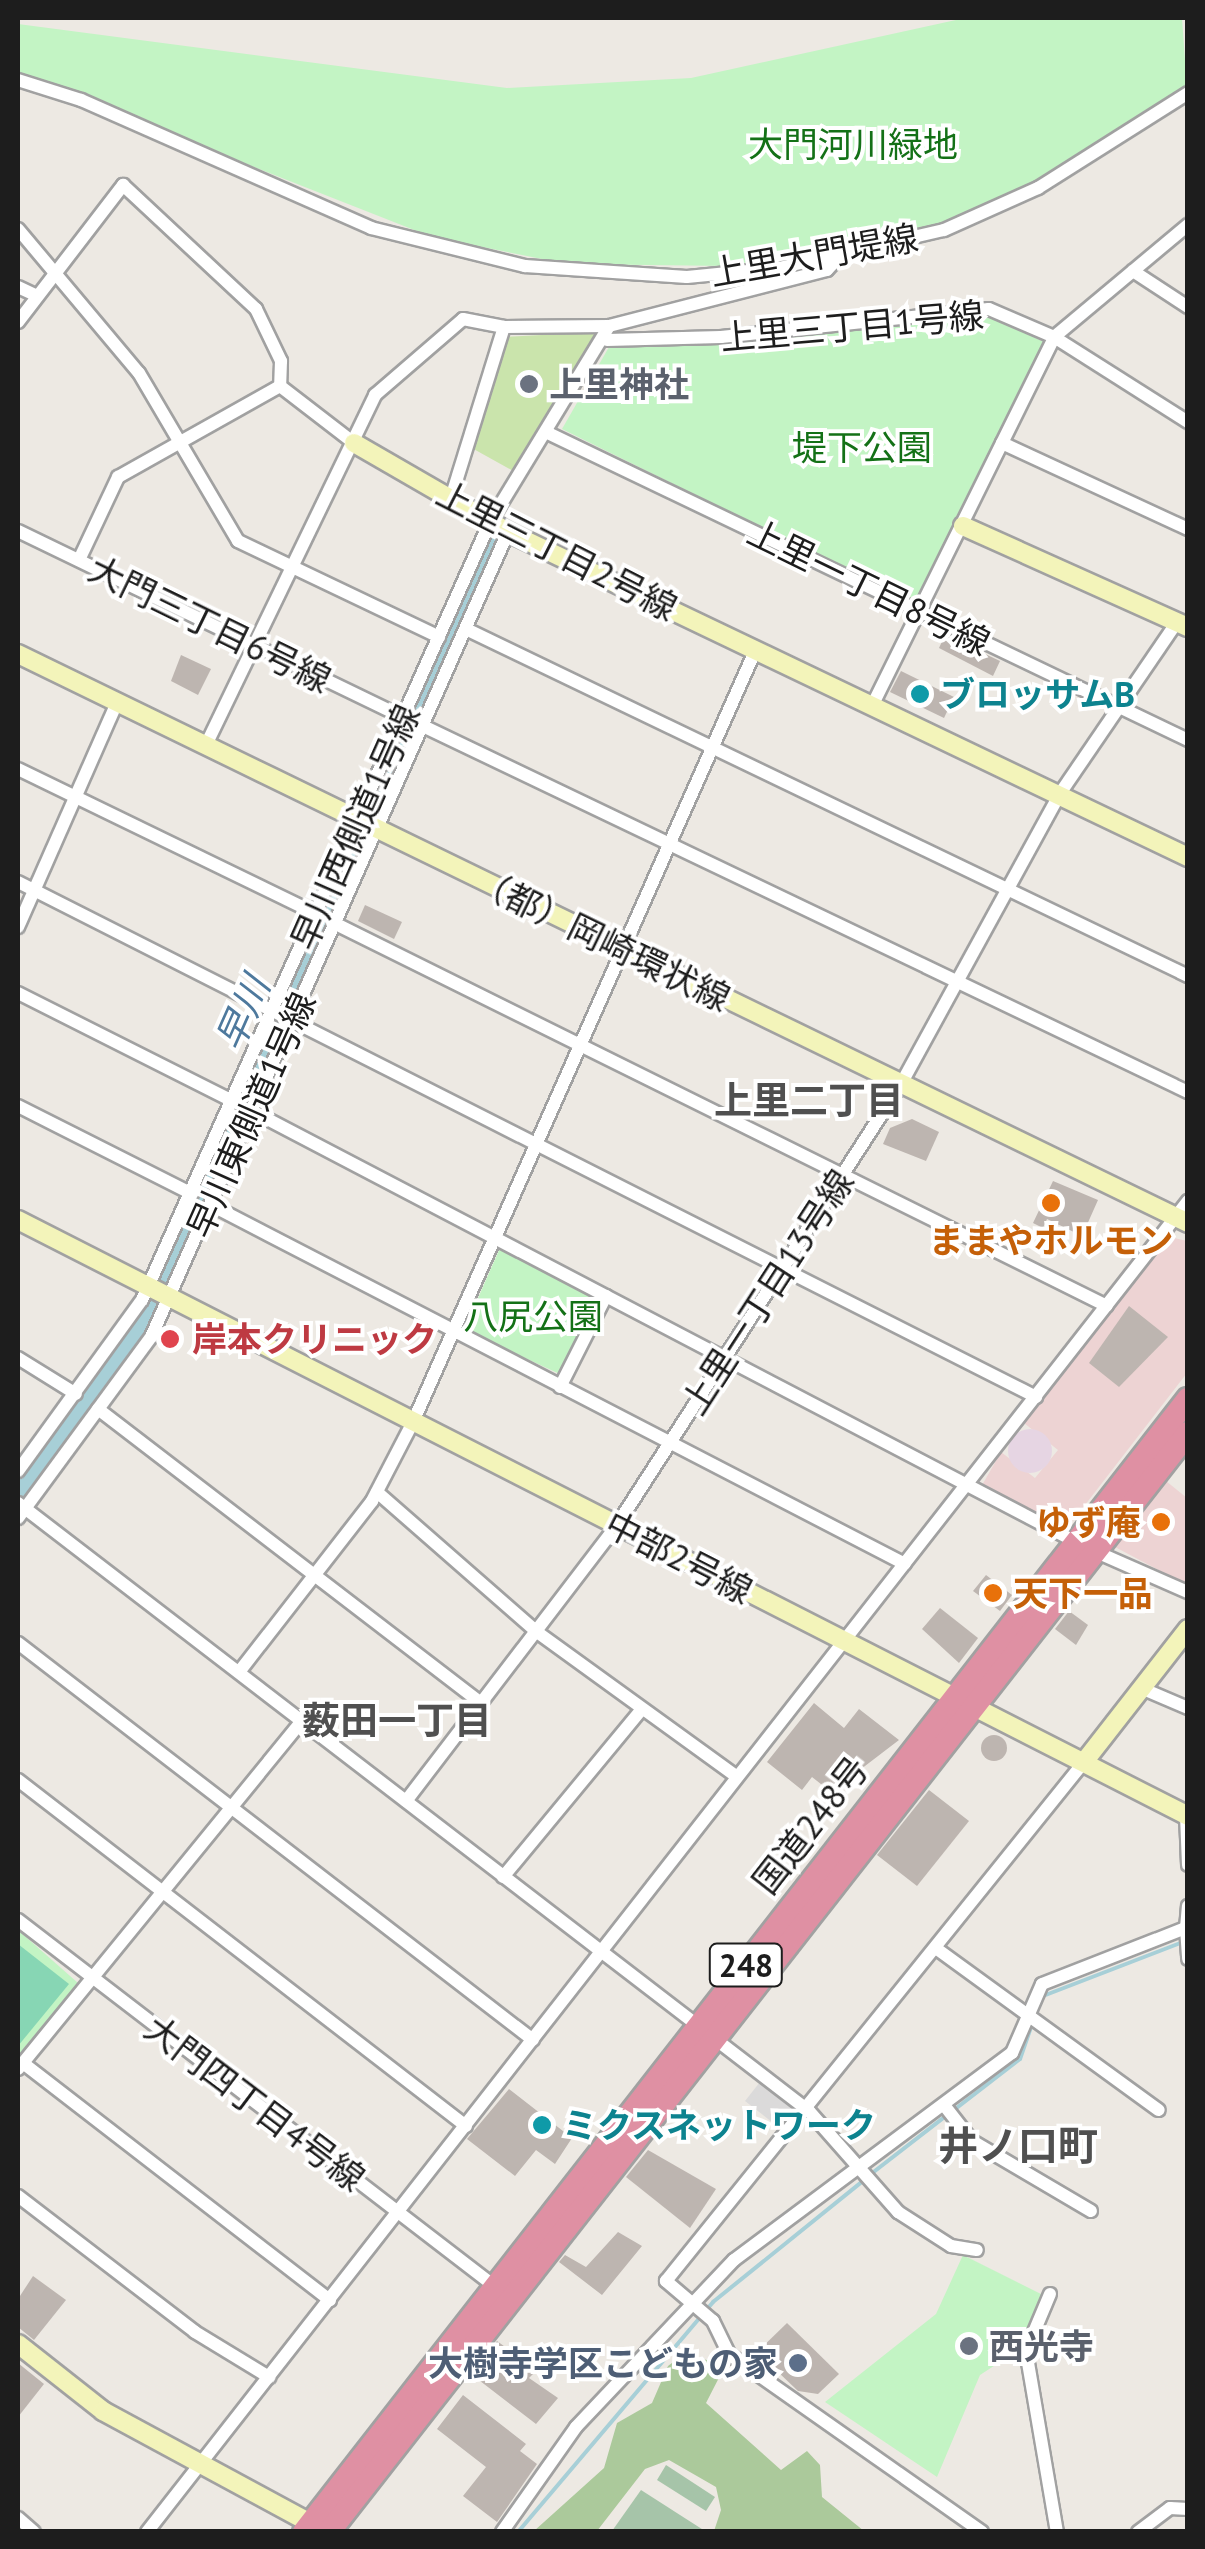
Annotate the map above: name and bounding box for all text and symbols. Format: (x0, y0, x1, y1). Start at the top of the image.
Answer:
park label: 大門河川緑地 (748, 123, 958, 165)
street label: 上里大門堤線 (707, 216, 921, 294)
street label: 上里三丁目1号線 (719, 294, 985, 358)
place label: 上里神社 (549, 363, 689, 405)
marker: 上里神社 (518, 373, 540, 395)
park label: 堤下公園 (792, 426, 932, 468)
street label: 上里三丁目2号線 (430, 471, 684, 629)
street label: 上里一丁目8号線 (741, 510, 997, 664)
street label: 大門三丁目6号線 (82, 547, 338, 701)
place label: ブロッサムB (940, 673, 1136, 715)
marker: ブロッサムB (909, 683, 931, 705)
street label: 早川西側道1号線 (282, 698, 428, 956)
street label: （都）岡崎環状線 (467, 859, 737, 1019)
water label: 早川 (206, 969, 278, 1057)
street label: 早川東側道1号線 (178, 986, 324, 1244)
district label: 上里二丁目 (714, 1077, 904, 1123)
street label: 上里一丁目13号線 (672, 1162, 862, 1422)
marker: ままやホルモン (1040, 1192, 1062, 1214)
place label: ままやホルモン (929, 1219, 1173, 1261)
park label: 八尻公園 (463, 1295, 603, 1337)
place label: 岸本クリニック (192, 1318, 437, 1360)
marker: 岸本クリニック (157, 1326, 183, 1352)
place label: ゆず庵 (1036, 1501, 1141, 1543)
street label: 中部2号線 (599, 1502, 759, 1612)
marker: ゆず庵 (1150, 1511, 1172, 1533)
place label: 天下一品 (1013, 1572, 1153, 1614)
marker: 天下一品 (982, 1582, 1004, 1604)
district label: 薮田一丁目 (302, 1697, 492, 1743)
street label: 国道248号 (744, 1748, 876, 1902)
road number: 248 (708, 1938, 784, 1992)
street label: 大門四丁目4号線 (137, 2007, 373, 2199)
place label: ミクスネットワーク (562, 2104, 877, 2146)
marker: ミクスネットワーク (531, 2114, 553, 2136)
district label: 井ノ口町 (938, 2121, 1098, 2169)
place label: 西光寺 (989, 2325, 1094, 2367)
marker: 西光寺 (958, 2335, 980, 2357)
place label: 大樹寺学区こどもの家 (428, 2342, 778, 2384)
marker: 大樹寺学区こどもの家 (787, 2352, 809, 2374)

